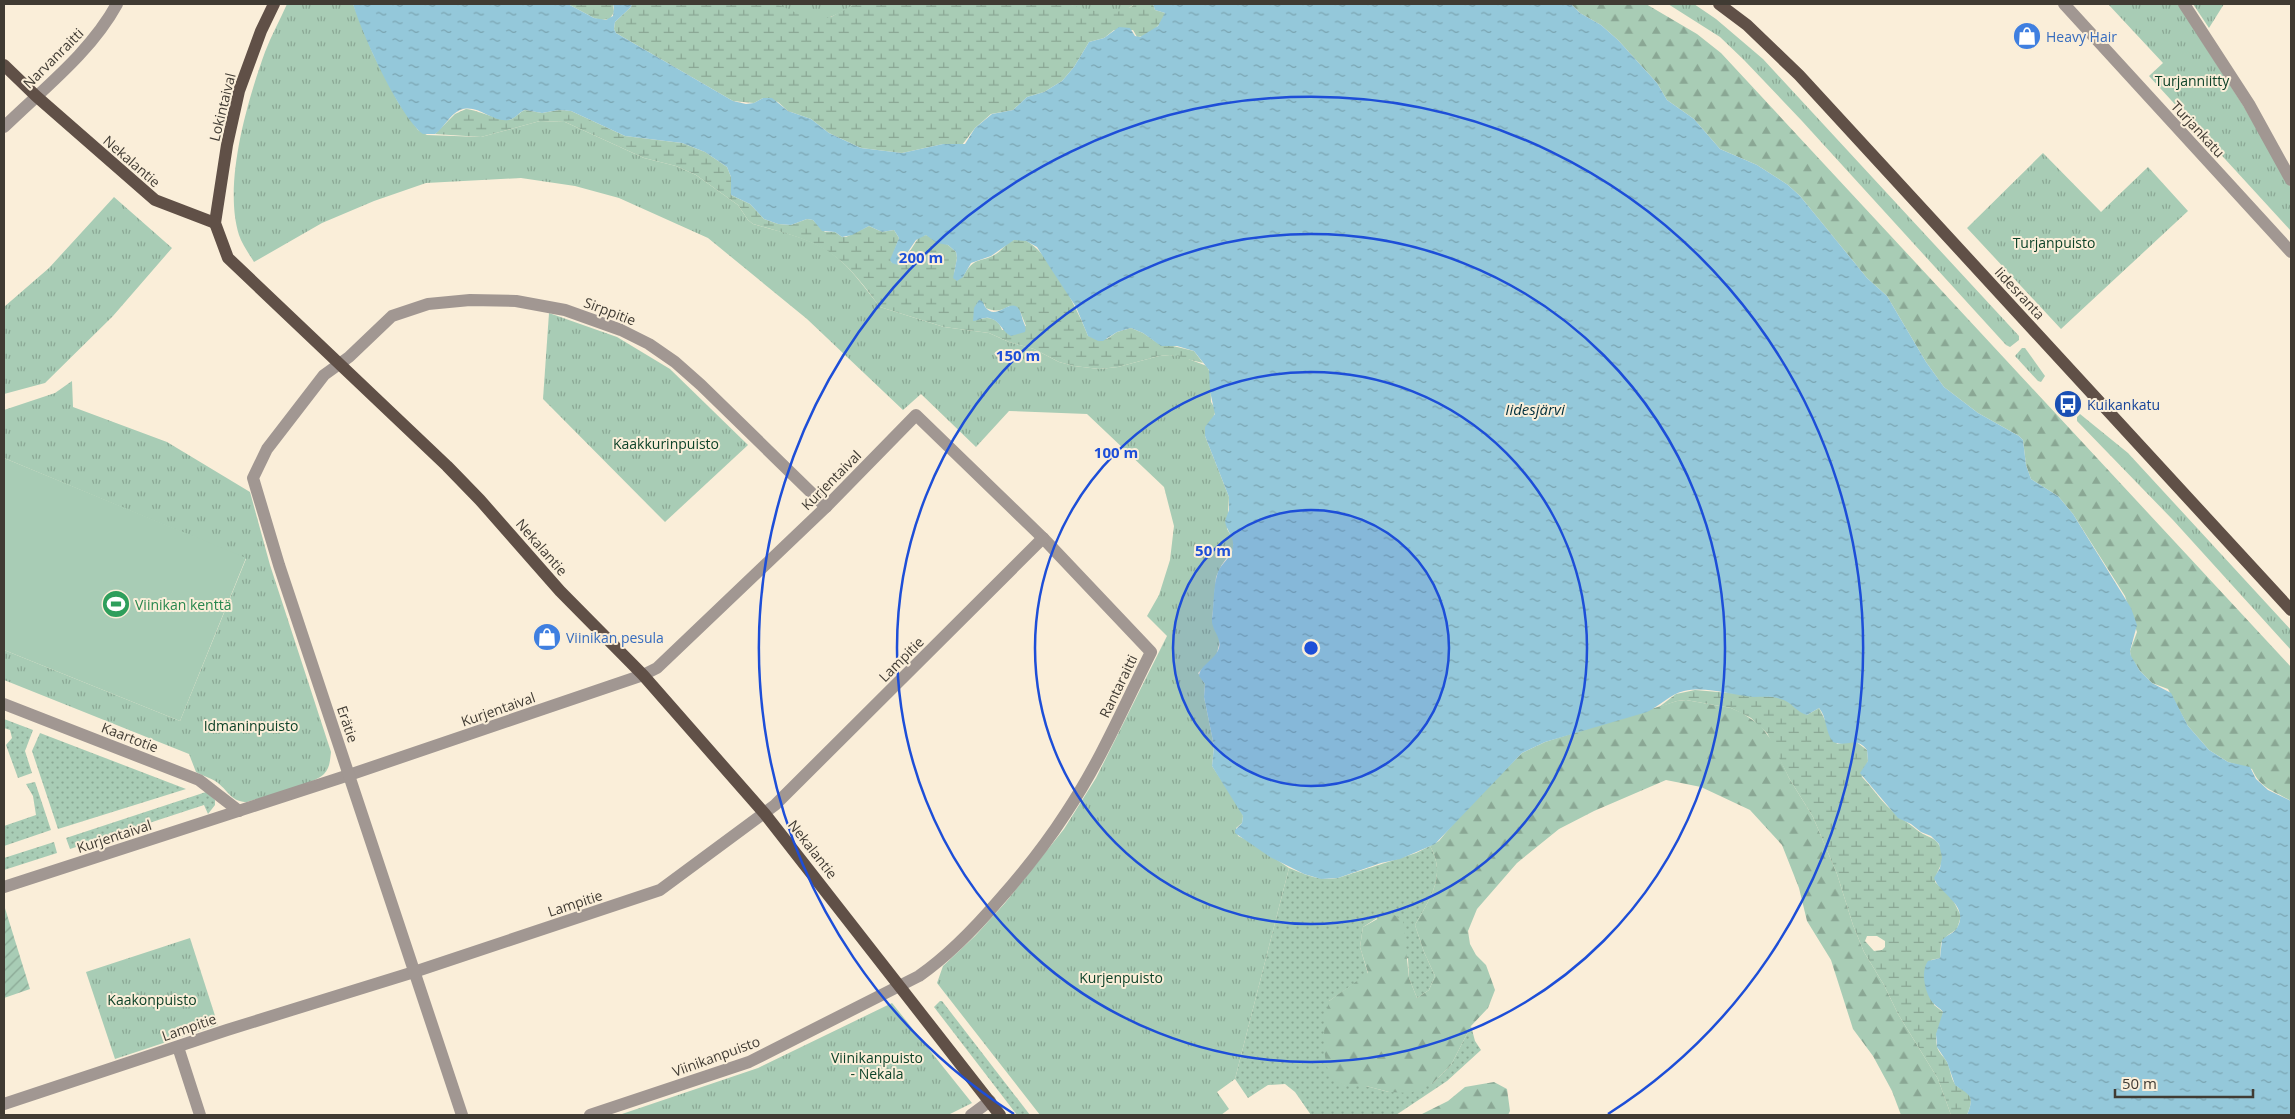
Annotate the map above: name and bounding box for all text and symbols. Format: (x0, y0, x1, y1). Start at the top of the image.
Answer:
shop icon: Heavy Hair (2012, 21, 2042, 51)
street label: Narvanraitti (19, 24, 87, 92)
place label: Heavy Hair (2046, 27, 2117, 46)
street label: Lokintaival (204, 71, 240, 143)
park label: Turjanniitty (2155, 71, 2230, 90)
street label: Turjankatu (2167, 97, 2229, 161)
street label: Nekalantie (99, 131, 165, 191)
park label: Turjanpuisto (2013, 233, 2095, 252)
text: 200 m (899, 247, 943, 267)
street label: Iidesranta (1991, 263, 2049, 323)
street label: Sirppitie (581, 292, 639, 330)
text: 150 m (996, 345, 1040, 365)
bus stop icon: Kuikankatu (2053, 389, 2083, 419)
place label: Kuikankatu (2087, 395, 2160, 414)
water label: Iidesjärvi (1505, 399, 1565, 419)
park label: Kaakkurinpuisto (613, 434, 719, 453)
text: 100 m (1094, 442, 1138, 462)
street label: Kurjentaival (797, 446, 865, 514)
street label: Nekalantie (512, 514, 572, 580)
text: 50 m (1195, 540, 1231, 560)
sports icon: Viinikan kenttä (101, 589, 131, 619)
place label: Viinikan kenttä (135, 595, 231, 614)
shop icon: Viinikan pesula (532, 622, 562, 652)
place label: Viinikan pesula (566, 628, 664, 647)
street label: Lampitie (874, 632, 928, 686)
centre of rings (1302, 639, 1320, 657)
street label: Rantaraitti (1094, 651, 1142, 721)
street label: Kurjentaival (458, 687, 538, 731)
street label: Erätie (333, 703, 363, 745)
park label: Idmaninpuisto (204, 716, 298, 735)
street label: Kaartotie (99, 717, 161, 757)
street label: Kurjentaival (74, 815, 154, 857)
street label: Nekalantie (784, 816, 842, 882)
street label: Lampitie (545, 885, 605, 921)
park label: Kurjenpuisto (1079, 968, 1163, 987)
park label: Kaakonpuisto (107, 990, 197, 1009)
street label: Lampitie (159, 1009, 219, 1045)
street label: Viinikanpuisto (670, 1031, 762, 1081)
park label: Viinikanpuisto - Nekala (831, 1048, 923, 1083)
scale bar (2115, 1066, 2252, 1098)
text: 50 m (2122, 1073, 2157, 1093)

